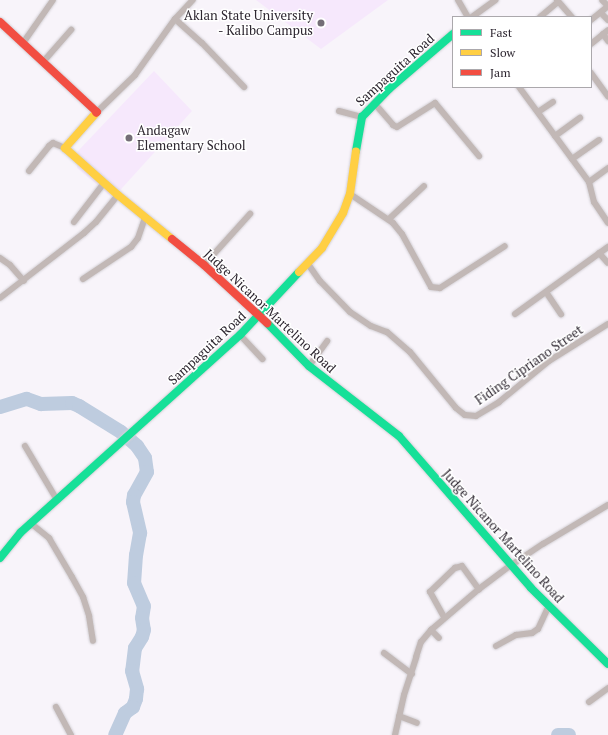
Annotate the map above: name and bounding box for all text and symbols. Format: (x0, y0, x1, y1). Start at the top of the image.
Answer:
place label: Aklan State University - Kalibo Campus (184, 8, 313, 39)
legend (452, 16, 592, 88)
marker: Aklan State University - Kalibo Campus (316, 18, 326, 28)
text: Fast (490, 25, 512, 40)
street label: Sampaguita Road (352, 31, 438, 109)
text: Slow (490, 45, 515, 60)
text: Jam (490, 65, 511, 80)
place label: Andagaw Elementary School (137, 123, 246, 154)
marker: Andagaw Elementary School (124, 133, 134, 143)
street label: Judge Nicanor Martelino Road (201, 246, 339, 376)
street label: Sampaguita Road (165, 308, 249, 388)
street label: Fiding Cipriano Street (472, 322, 586, 408)
street label: Judge Nicanor Martelino Road (439, 466, 567, 606)

